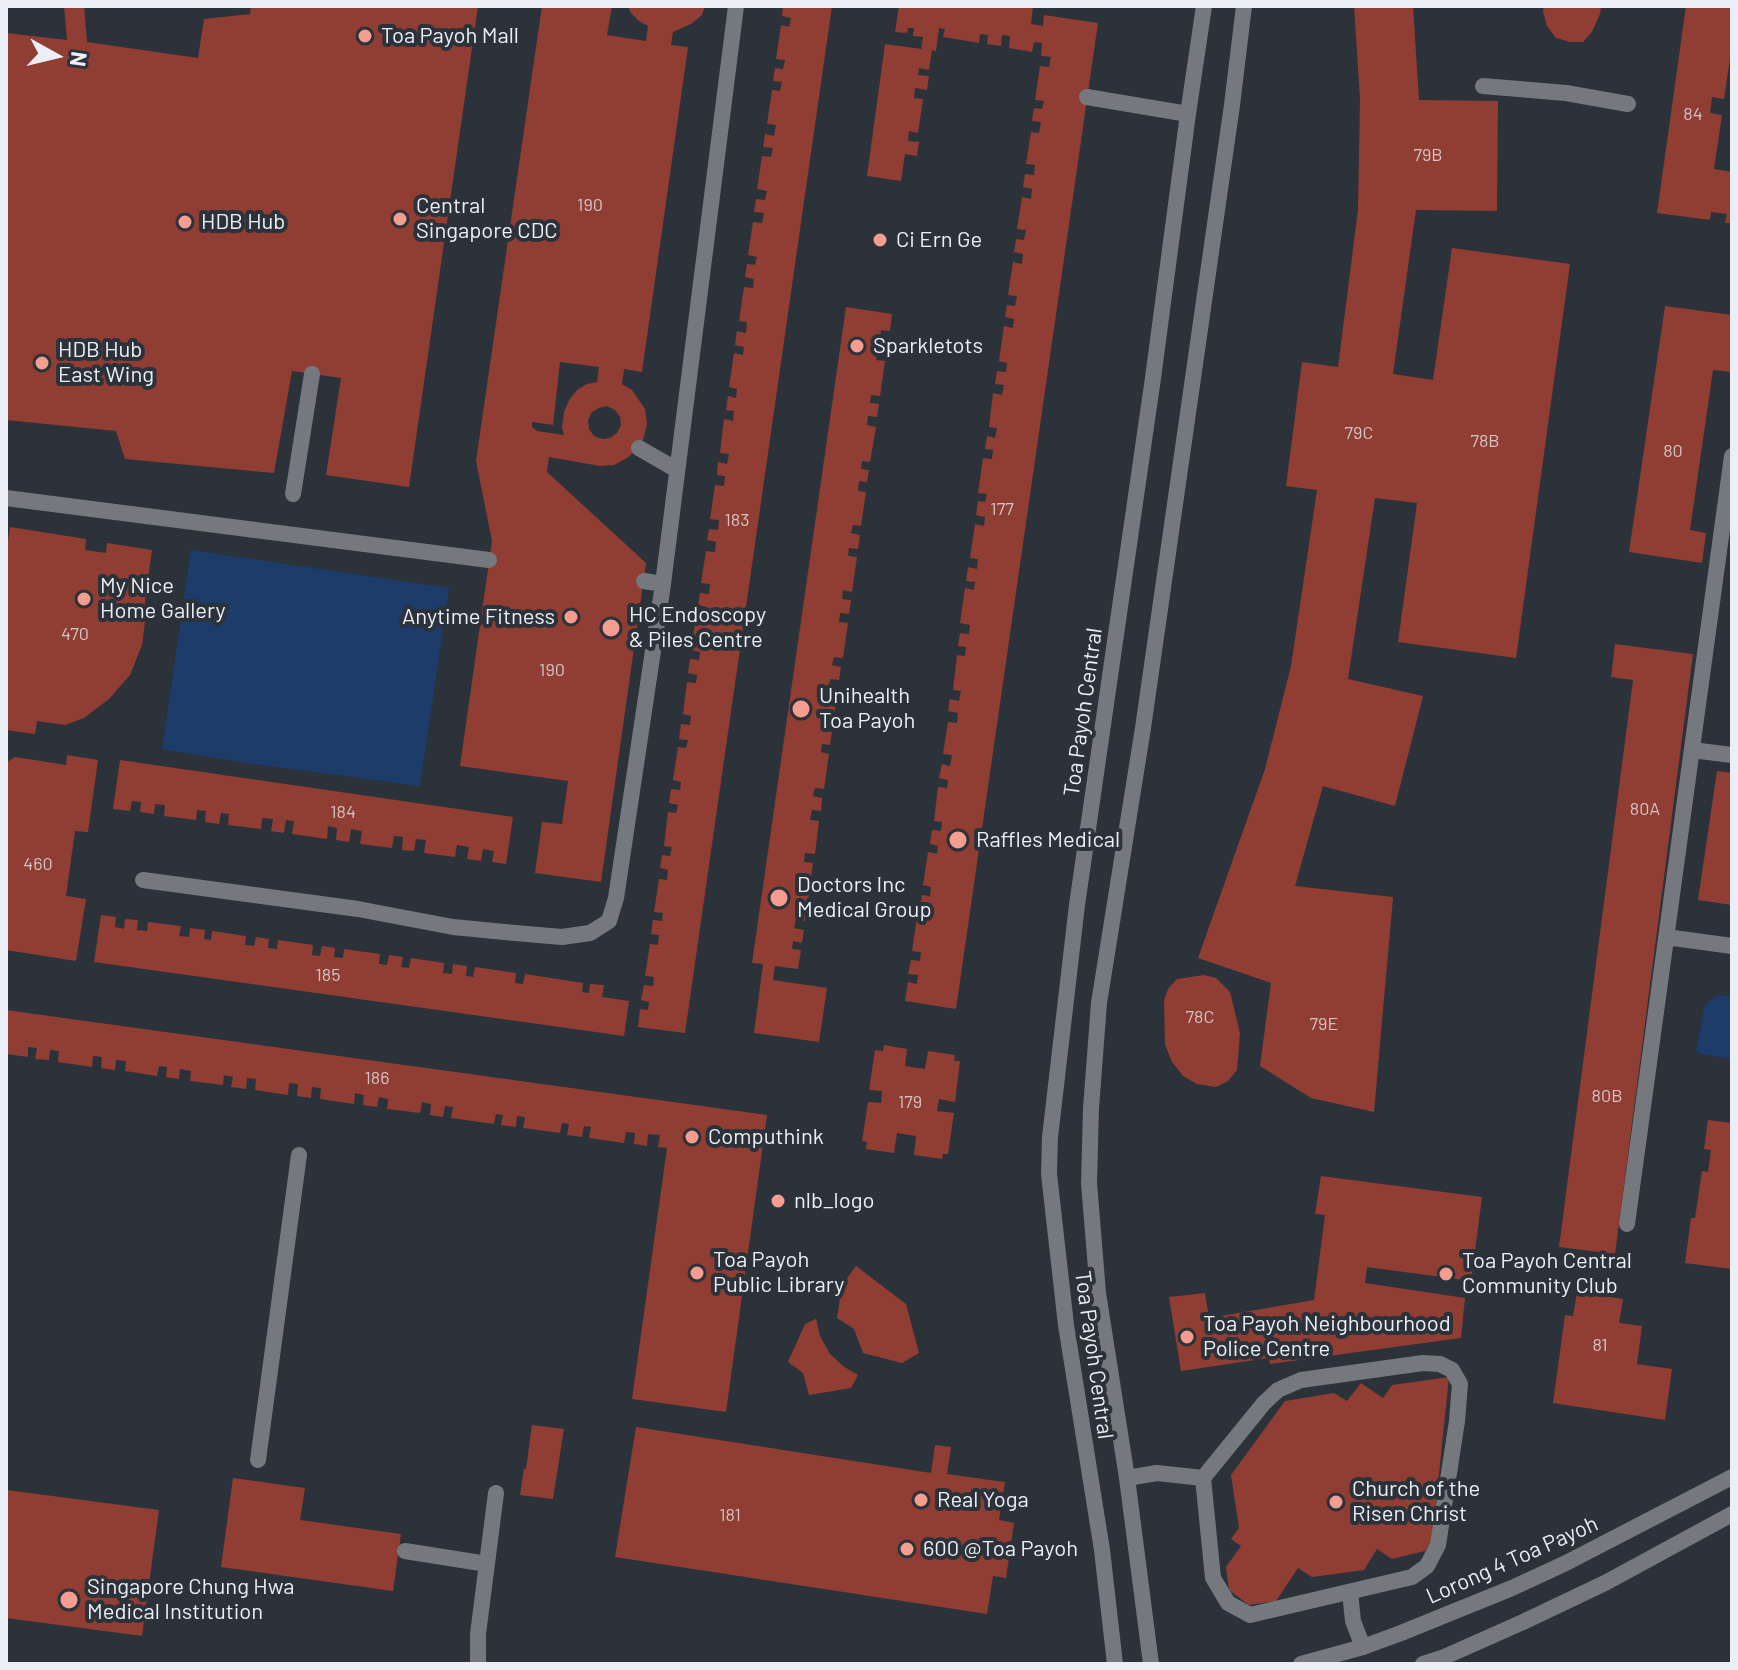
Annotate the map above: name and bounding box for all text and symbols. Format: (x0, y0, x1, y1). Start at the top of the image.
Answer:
north arrow (16, 16, 96, 96)
place label: Toa Payoh Mall (381, 23, 519, 49)
marker: Toa Payoh Mall (356, 27, 374, 45)
text: N (66, 50, 94, 68)
house number: 84 (1683, 103, 1703, 125)
house number: 79B (1413, 144, 1443, 166)
place label: Central Singapore CDC (416, 193, 558, 244)
house number: 190 (577, 194, 603, 216)
place label: HDB Hub (201, 209, 285, 235)
marker: Central Singapore CDC (391, 210, 409, 228)
marker: HDB Hub (176, 213, 194, 231)
place label: Ci Ern Ge (896, 227, 982, 253)
marker: Ci Ern Ge (871, 231, 889, 249)
place label: Sparkletots (873, 333, 983, 359)
place label: HDB Hub East Wing (58, 337, 154, 388)
marker: Sparkletots (848, 337, 866, 355)
marker: HDB Hub East Wing (33, 354, 51, 372)
house number: 79C (1345, 422, 1373, 444)
house number: 78B (1470, 430, 1500, 452)
house number: 80 (1663, 440, 1683, 462)
house number: 177 (990, 498, 1014, 520)
house number: 183 (725, 509, 749, 531)
place label: My Nice Home Gallery (100, 573, 226, 624)
marker: My Nice Home Gallery (75, 590, 93, 608)
place label: HC Endoscopy & Piles Centre (629, 602, 766, 654)
place label: Anytime Fitness (402, 604, 555, 630)
marker: Anytime Fitness (562, 608, 580, 626)
marker: HC Endoscopy & Piles Centre (600, 617, 622, 639)
house number: 470 (61, 623, 89, 645)
street label: Toa Payoh Central (1058, 626, 1108, 798)
house number: 190 (539, 659, 565, 681)
place label: Unihealth Toa Payoh (819, 683, 915, 734)
marker: Unihealth Toa Payoh (790, 698, 812, 720)
house number: 80A (1630, 798, 1660, 820)
house number: 184 (330, 801, 356, 823)
place label: Raffles Medical (976, 827, 1120, 853)
marker: Raffles Medical (947, 829, 969, 851)
house number: 460 (23, 853, 53, 875)
place label: Doctors Inc Medical Group (797, 872, 932, 924)
marker: Doctors Inc Medical Group (768, 887, 790, 909)
house number: 185 (316, 964, 340, 986)
house number: 78C (1186, 1006, 1214, 1028)
house number: 79E (1310, 1013, 1338, 1035)
house number: 186 (365, 1067, 389, 1089)
house number: 80B (1592, 1085, 1622, 1107)
house number: 179 (898, 1091, 922, 1113)
place label: Computhink (708, 1124, 824, 1150)
marker: Computhink (683, 1128, 701, 1146)
place label: nlb_logo (794, 1188, 874, 1214)
marker: nlb_logo (769, 1192, 787, 1210)
place label: Toa Payoh Public Library (713, 1247, 844, 1298)
place label: Toa Payoh Central Community Club (1462, 1248, 1632, 1300)
marker: Toa Payoh Public Library (688, 1264, 706, 1282)
marker: Toa Payoh Central Community Club (1437, 1265, 1455, 1283)
street label: Toa Payoh Central (1069, 1269, 1119, 1441)
place label: Toa Payoh Neighbourhood Police Centre (1203, 1311, 1451, 1362)
marker: Toa Payoh Neighbourhood Police Centre (1178, 1328, 1196, 1346)
house number: 81 (1592, 1334, 1608, 1356)
place label: Church of the Risen Christ (1352, 1476, 1480, 1528)
place label: Real Yoga (937, 1487, 1029, 1513)
marker: Real Yoga (912, 1491, 930, 1509)
marker: Church of the Risen Christ (1327, 1493, 1345, 1511)
house number: 181 (719, 1504, 741, 1526)
street label: Lorong 4 Toa Payoh (1422, 1510, 1602, 1610)
place label: 600 @Toa Payoh (923, 1536, 1078, 1562)
marker: 600 @Toa Payoh (898, 1540, 916, 1558)
place label: Singapore Chung Hwa Medical Institution (87, 1574, 295, 1626)
marker: Singapore Chung Hwa Medical Institution (58, 1589, 80, 1611)

